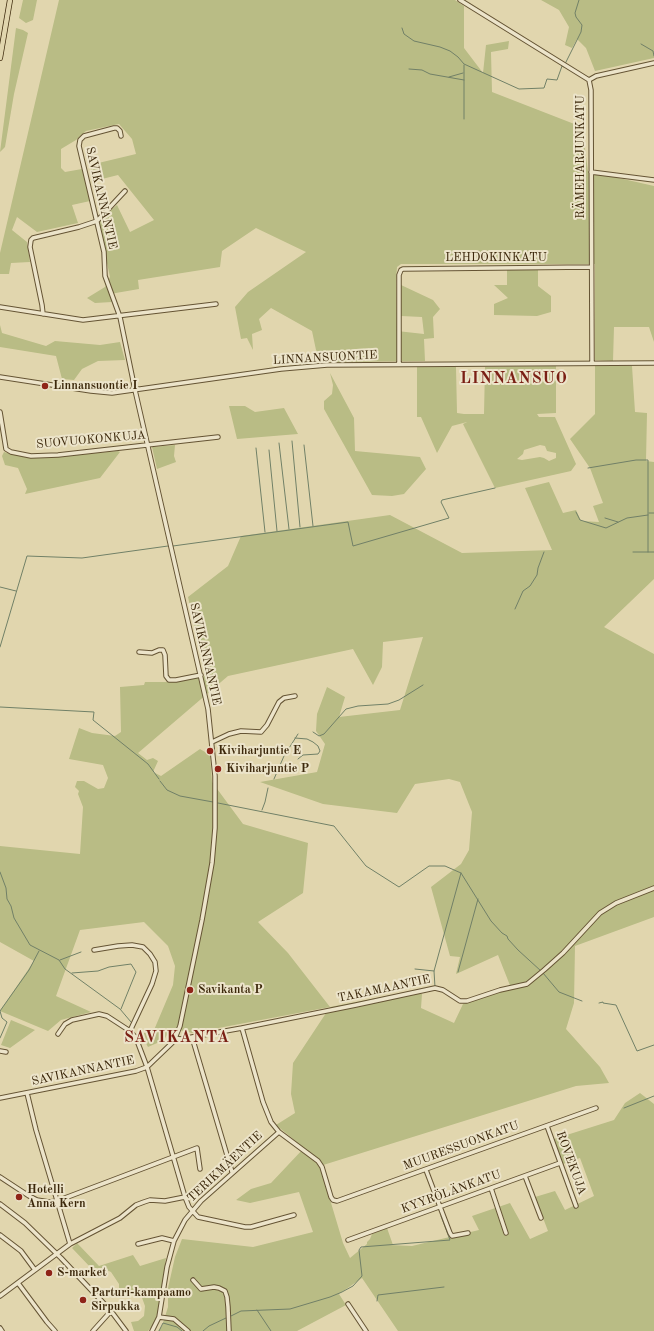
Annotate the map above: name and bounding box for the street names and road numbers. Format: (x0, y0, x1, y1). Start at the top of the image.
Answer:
street label: RÄMEHARJUNKATU (574, 95, 588, 219)
street label: SAVIKANNANTIE (82, 145, 120, 251)
street label: LEHDOKINKATU (445, 251, 547, 265)
street label: LINNANSUONTIE (272, 348, 378, 368)
street label: SUOVUOKONKUJA (36, 428, 146, 452)
street label: SAVIKANNANTIE (186, 601, 224, 707)
street label: TAKAMAANTIE (336, 972, 432, 1006)
street label: SAVIKANNANTIE (30, 1053, 136, 1089)
street label: MUURESSUONKATU (401, 1118, 521, 1174)
street label: TERIKMÄENTIE (184, 1128, 266, 1206)
street label: ROVEKUJA (553, 1129, 589, 1197)
street label: KYYRÖLÄNKATU (399, 1167, 503, 1217)

